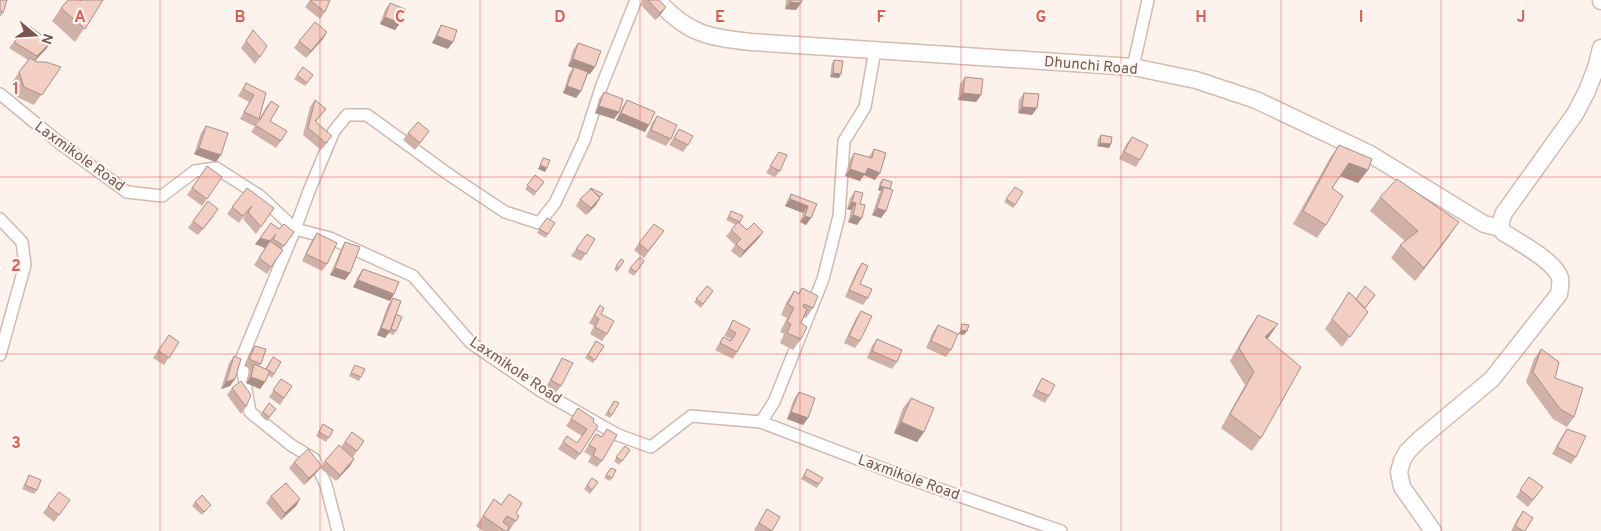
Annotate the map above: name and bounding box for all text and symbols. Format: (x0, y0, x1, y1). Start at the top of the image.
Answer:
text: A (74, 8, 86, 28)
text: B (234, 8, 246, 28)
text: C (395, 8, 405, 28)
text: D (554, 8, 566, 28)
text: E (715, 8, 725, 28)
text: F (876, 8, 886, 28)
text: G (1036, 8, 1046, 28)
text: H (1195, 8, 1207, 28)
text: I (1359, 8, 1363, 28)
text: J (1517, 8, 1525, 28)
north arrow (10, 10, 60, 60)
text: N (36, 31, 56, 46)
street label: Dhunchi Road (1043, 53, 1138, 80)
text: 1 (13, 80, 19, 100)
street label: Laxmikole Road (30, 118, 128, 196)
text: 2 (11, 257, 21, 277)
street label: Laxmikole Road (465, 333, 565, 409)
text: 3 (11, 434, 21, 454)
street label: Laxmikole Road (855, 451, 962, 506)

